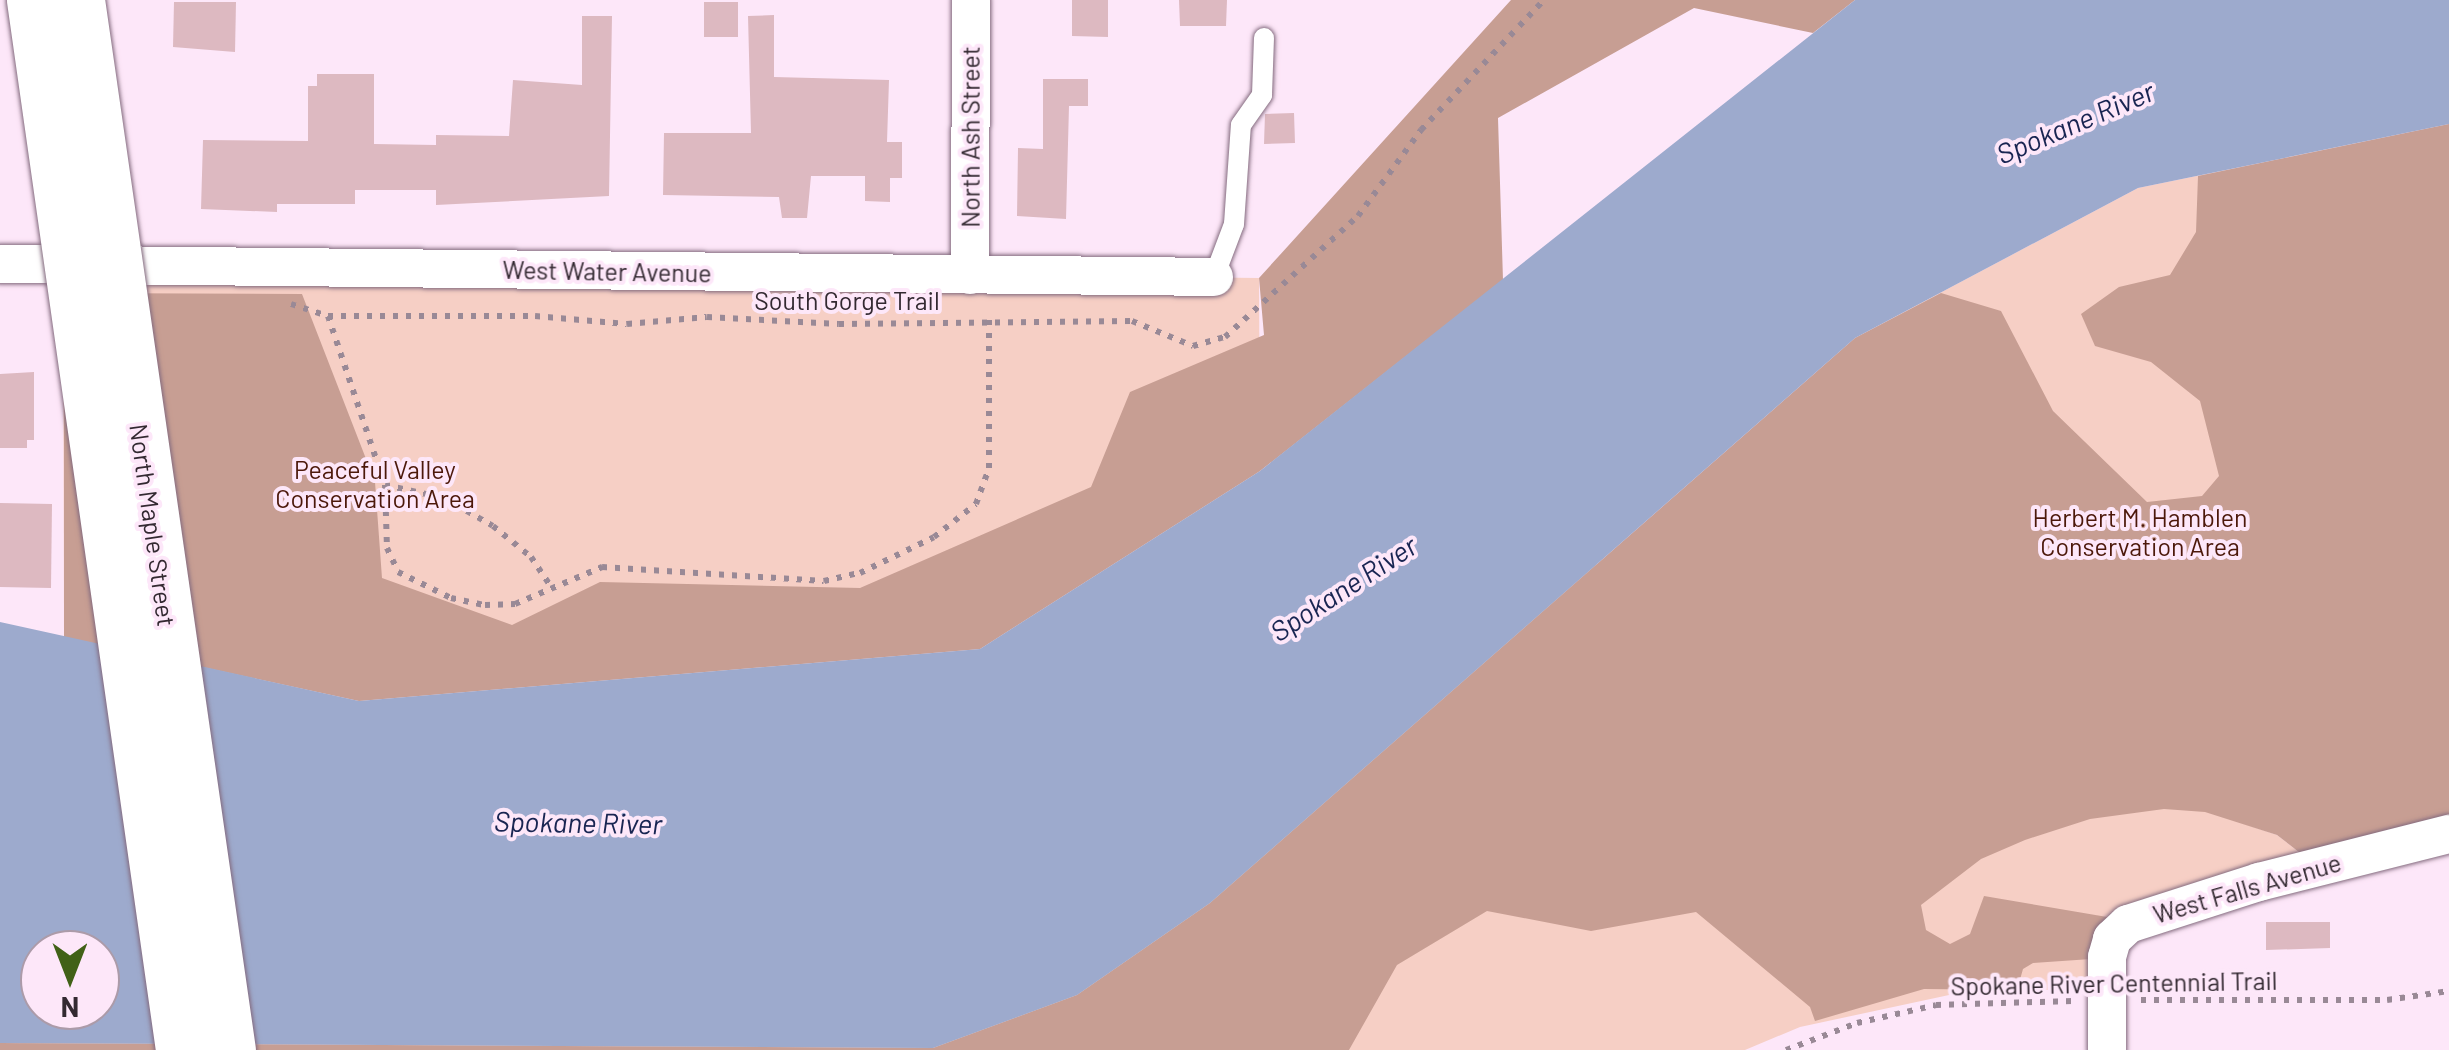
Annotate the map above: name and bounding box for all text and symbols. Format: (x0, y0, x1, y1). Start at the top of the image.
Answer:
street label: North Ash Street (955, 46, 985, 228)
water label: Spokane River (1991, 74, 2159, 170)
street label: West Water Avenue (502, 254, 712, 288)
street label: South Gorge Trail (754, 285, 940, 315)
street label: North Maple Street (124, 422, 182, 628)
park label: Peaceful Valley Conservation Area (275, 455, 475, 514)
park label: Herbert M. Hamblen Conservation Area (2033, 503, 2247, 562)
water label: Spokane River (1263, 528, 1423, 648)
water label: Spokane River (494, 804, 662, 840)
street label: West Falls Avenue (2150, 847, 2344, 929)
north arrow (20, 930, 120, 1030)
street label: Spokane River Centennial Trail (1950, 965, 2278, 1001)
text: N (61, 991, 79, 1025)

